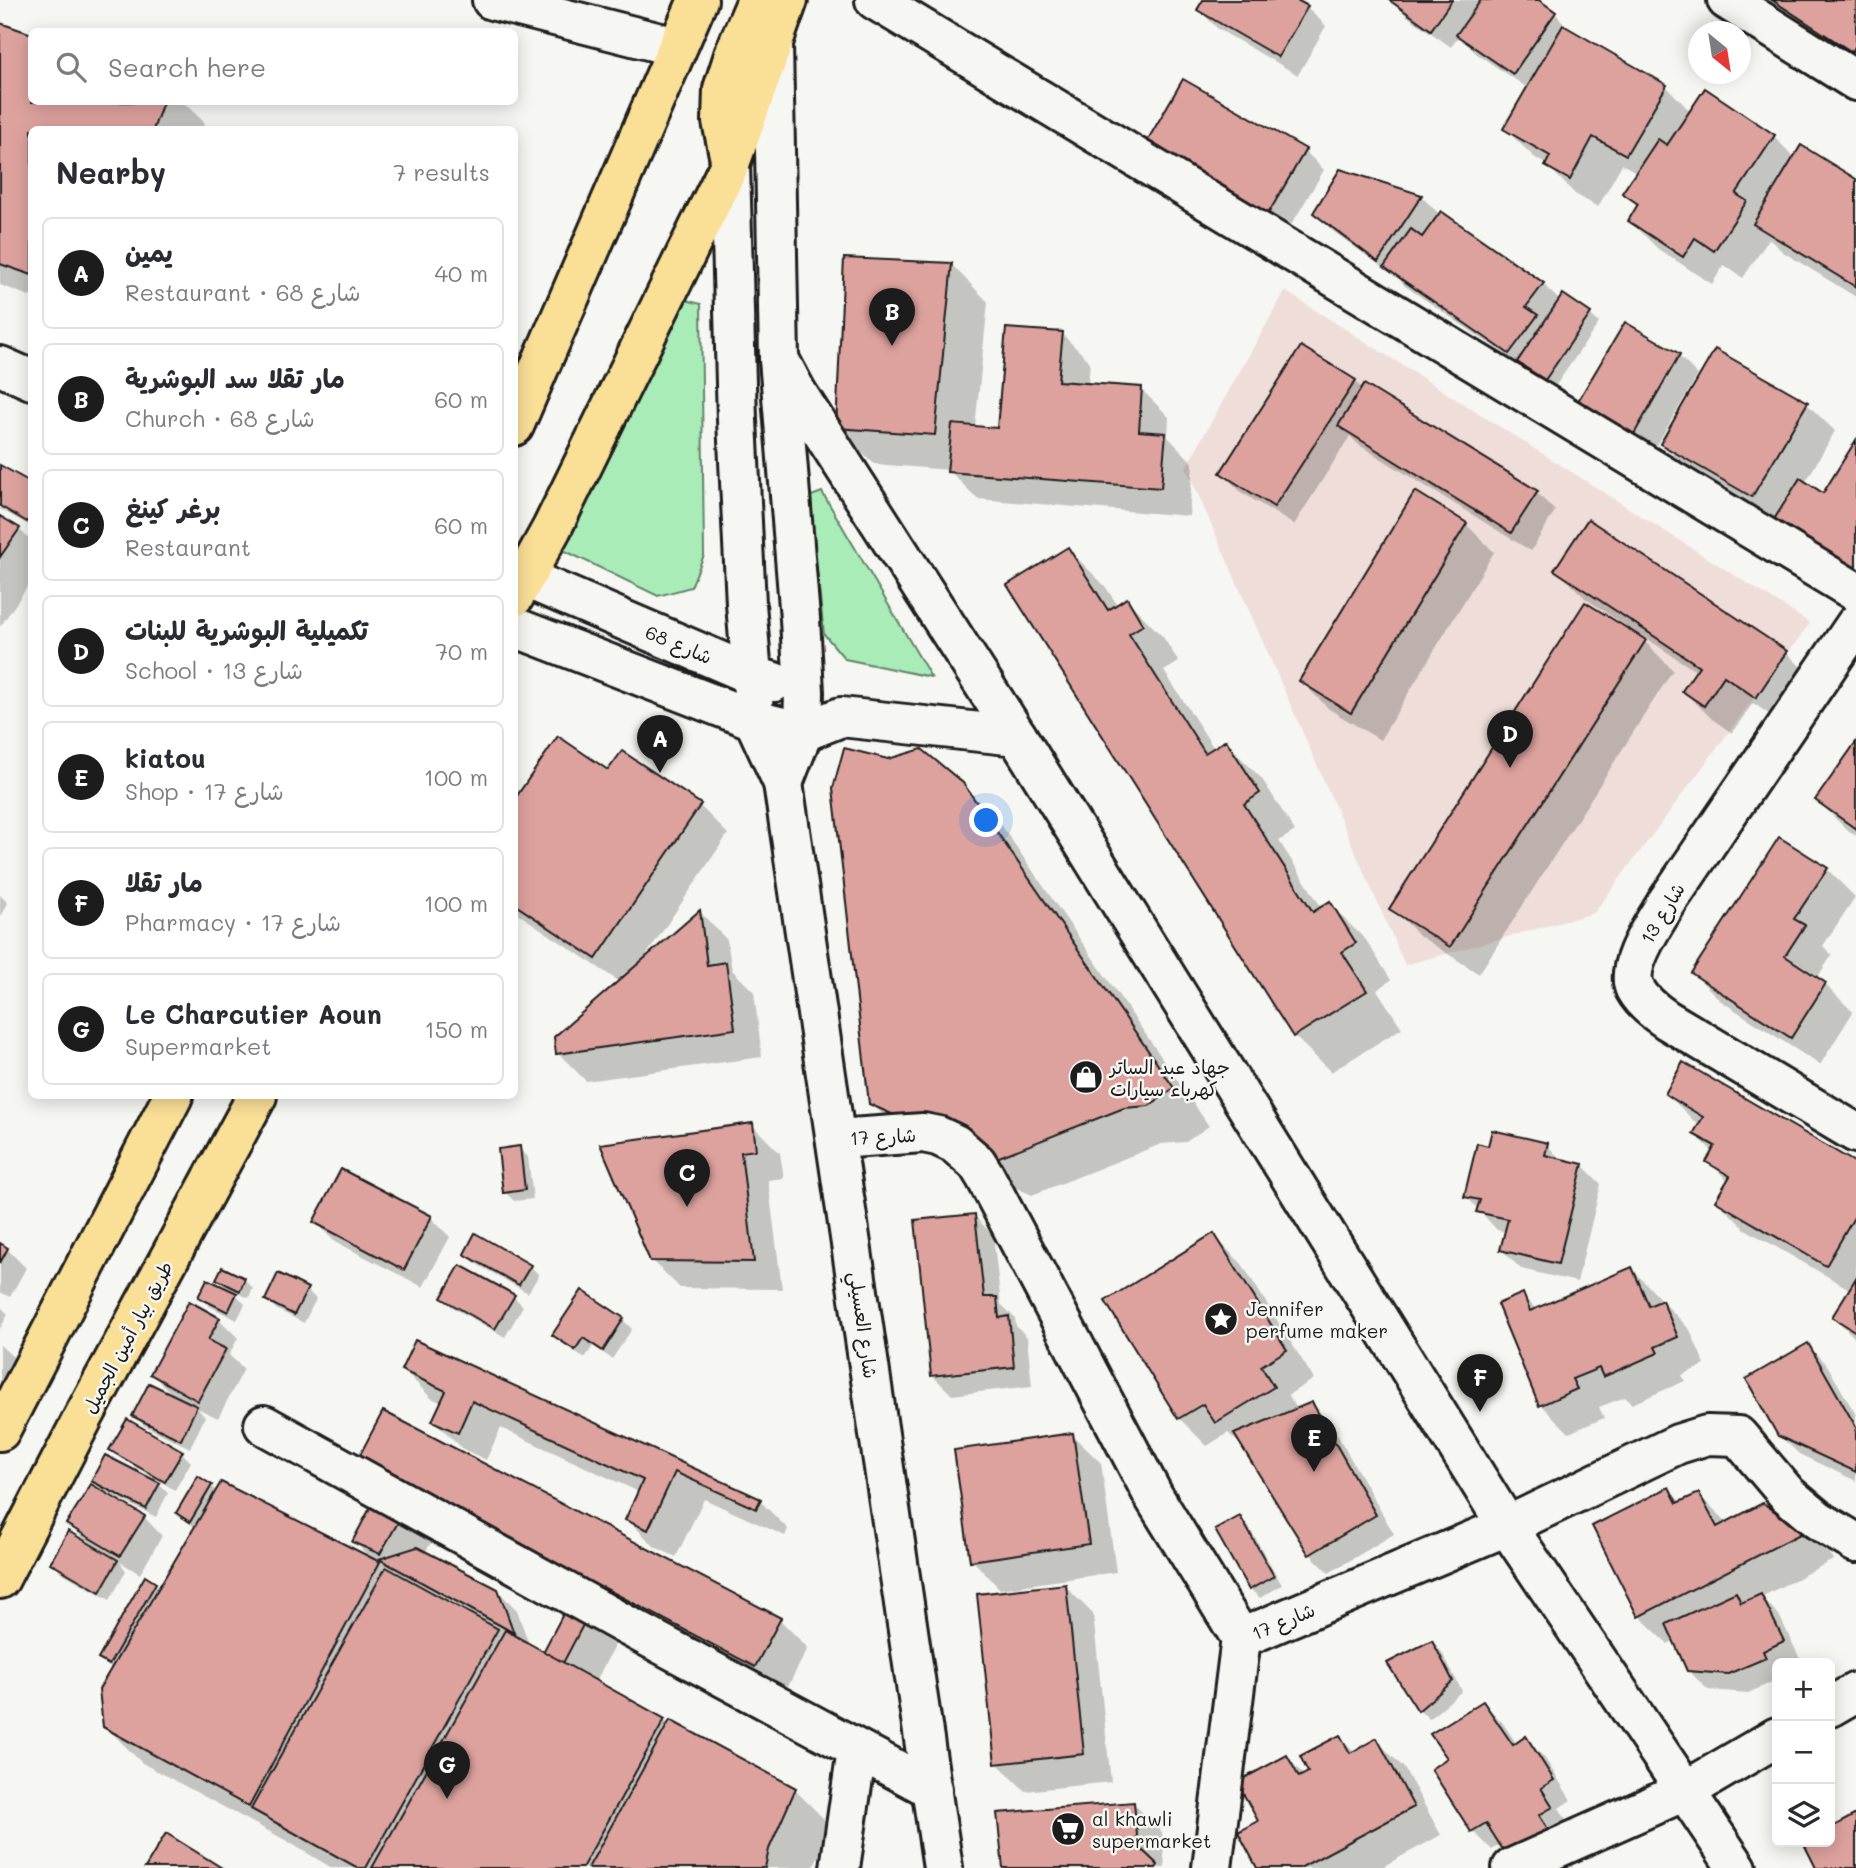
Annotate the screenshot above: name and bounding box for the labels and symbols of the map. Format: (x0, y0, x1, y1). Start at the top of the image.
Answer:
north arrow (1688, 21, 1751, 84)
pin: B (869, 288, 915, 346)
street label: شارع 68 (641, 619, 716, 671)
pin: D (1487, 710, 1533, 768)
pin: A (637, 715, 683, 773)
your location (969, 803, 1003, 837)
street label: شارع 13 (1634, 878, 1692, 949)
place label: جهاد عبد الساتر كهرباء سيارات (1108, 1054, 1230, 1101)
shop icon: جهاد عبد الساتر كهرباء سيارات (1067, 1058, 1105, 1096)
street label: شارع 17 (849, 1122, 917, 1152)
pin: C (664, 1149, 710, 1207)
street label: طريق بيار أمين الجميل (76, 1256, 178, 1418)
street label: شارع العسيلي (839, 1270, 884, 1381)
place label: Jennifer perfume maker (1246, 1296, 1388, 1343)
place icon: Jennifer perfume maker (1202, 1300, 1240, 1338)
pin: F (1457, 1354, 1503, 1412)
pin: E (1291, 1414, 1337, 1472)
street label: شارع 17 (1248, 1597, 1319, 1647)
pin: G (424, 1741, 470, 1799)
place label: al khawli supermarket (1092, 1806, 1211, 1853)
supermarket icon: al khawli supermarket (1049, 1810, 1087, 1848)

